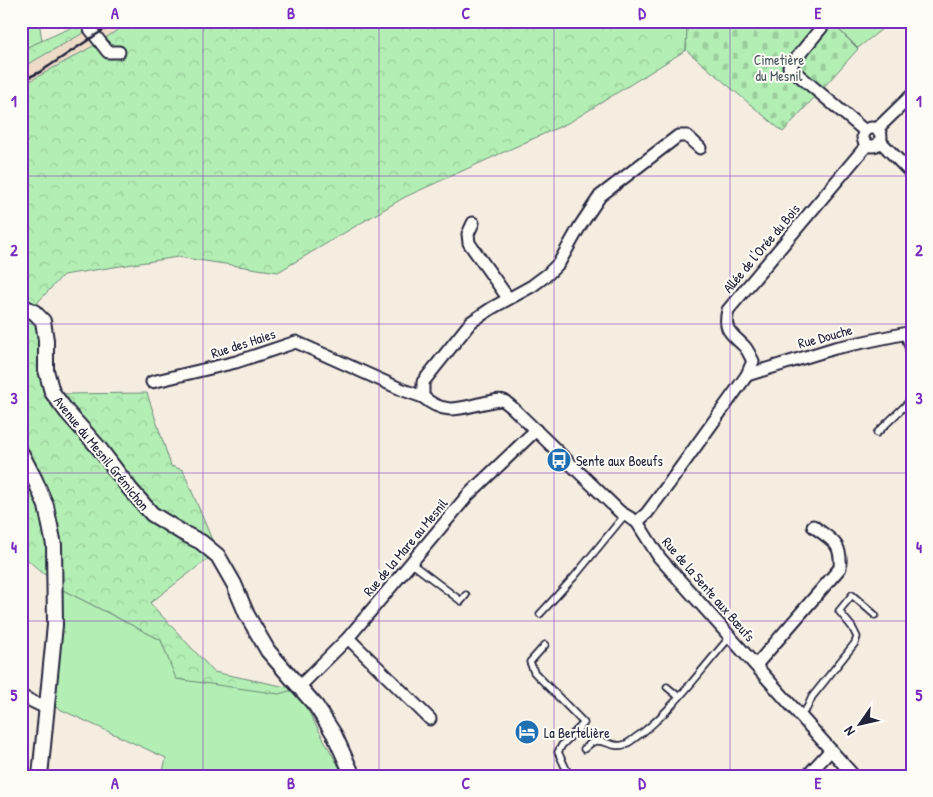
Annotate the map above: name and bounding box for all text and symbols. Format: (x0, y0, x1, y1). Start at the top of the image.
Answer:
text: A (111, 2, 119, 24)
text: B (287, 2, 295, 24)
text: C (462, 2, 471, 24)
text: D (638, 2, 646, 24)
text: E (814, 2, 822, 24)
park label: Cimetière du Mesnil (754, 50, 805, 85)
text: 1 (11, 90, 17, 112)
text: 1 (916, 90, 922, 112)
street label: Allée de l'Orée du Bois (718, 200, 804, 296)
text: 2 (10, 239, 18, 261)
text: 2 (915, 239, 923, 261)
street label: Rue Douche (796, 320, 855, 352)
street label: Rue des Haies (208, 324, 278, 362)
text: 3 (10, 387, 18, 409)
text: 3 (915, 387, 923, 409)
street label: Avenue du Mesnil Grémichon (50, 392, 154, 514)
bus stop icon: Sente aux Boeufs (546, 447, 572, 473)
place label: Sente aux Boeufs (576, 451, 663, 470)
street label: Rue de la Mare au Mesnil (358, 494, 452, 600)
street label: Rue de la Sente aux Bœufs (658, 533, 760, 645)
text: 4 (11, 536, 17, 558)
text: 4 (916, 536, 922, 558)
text: 5 (11, 684, 18, 706)
text: 5 (916, 684, 923, 706)
north arrow (836, 700, 886, 750)
hotel icon: La Bertelière (514, 719, 540, 745)
place label: La Bertelière (544, 723, 610, 742)
text: N (839, 723, 859, 740)
text: A (111, 772, 119, 794)
text: B (287, 772, 295, 794)
text: C (462, 772, 471, 794)
text: D (638, 772, 646, 794)
text: E (814, 772, 822, 794)

